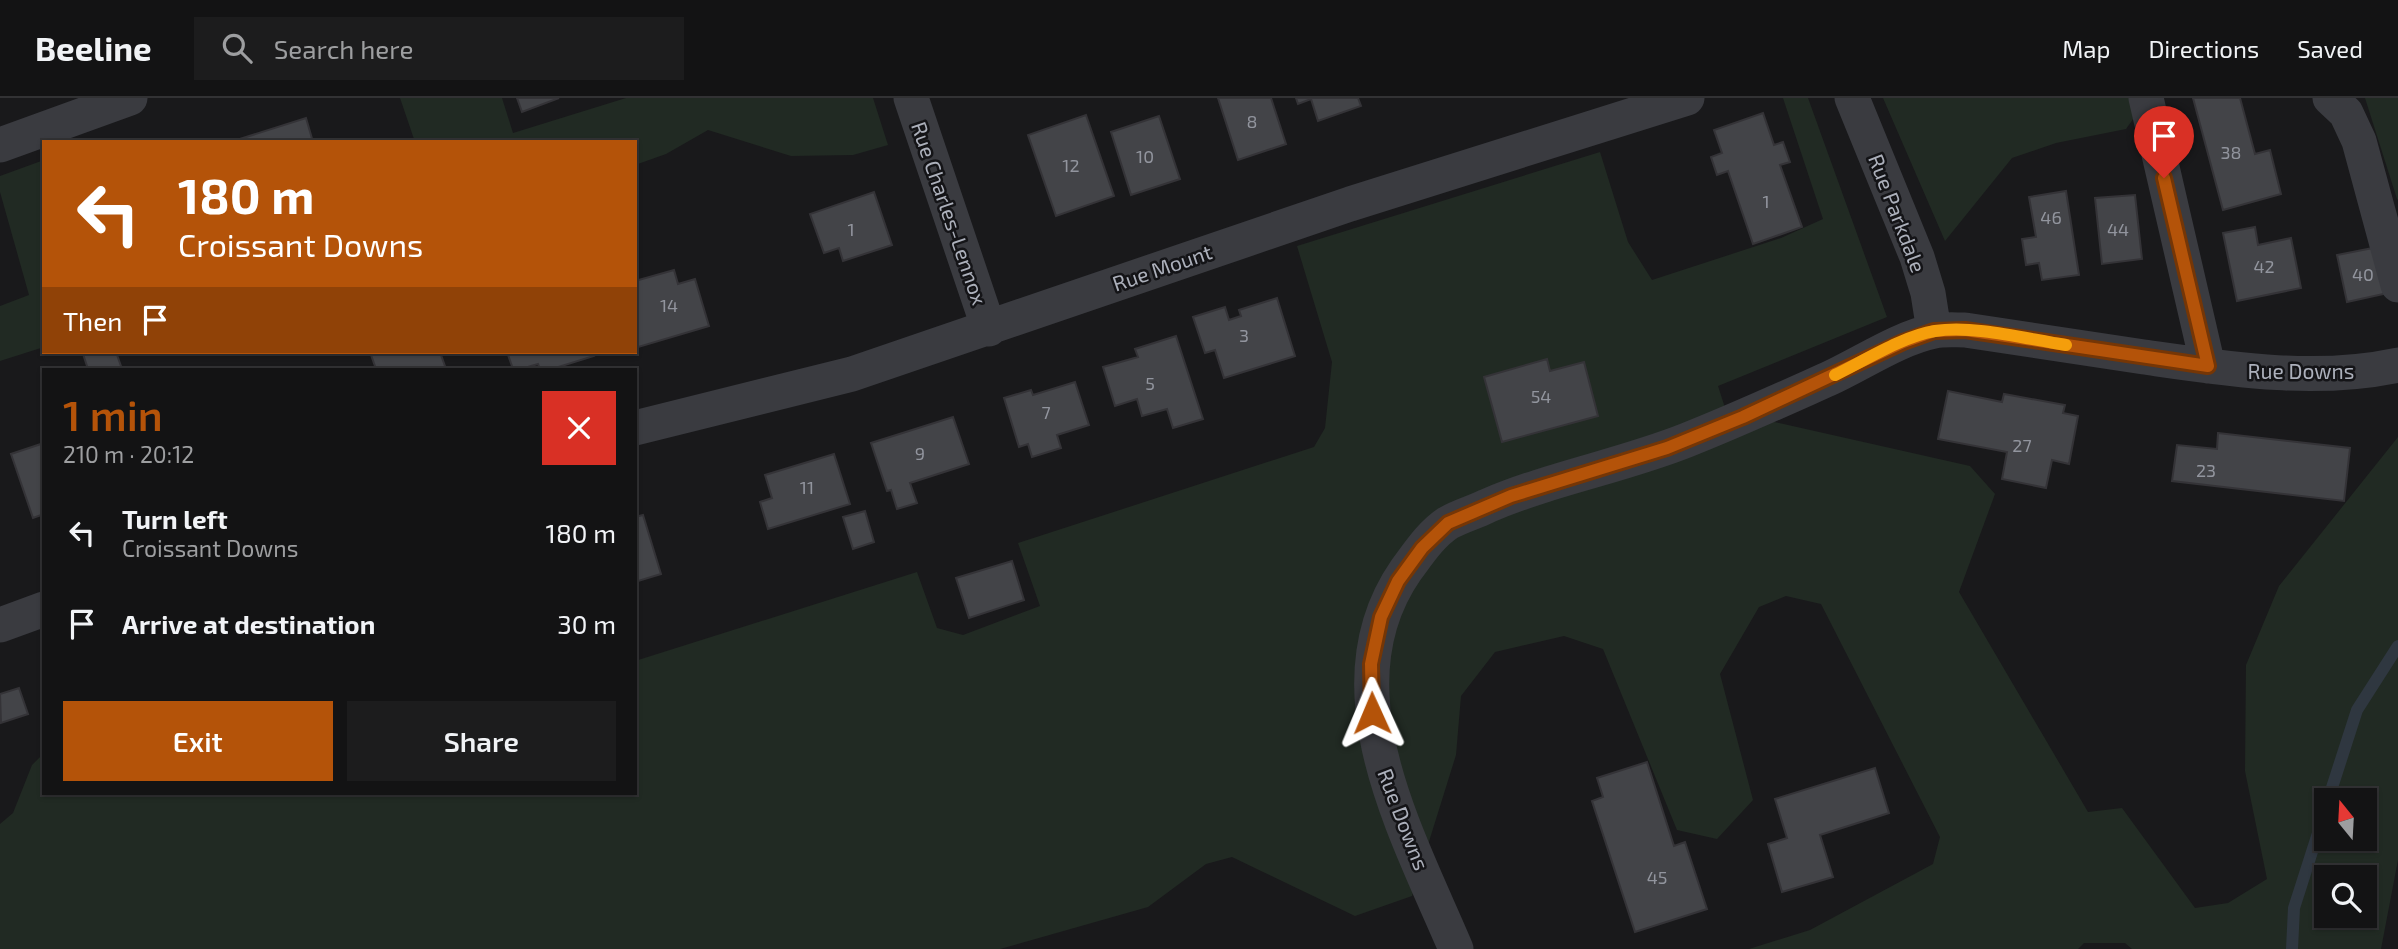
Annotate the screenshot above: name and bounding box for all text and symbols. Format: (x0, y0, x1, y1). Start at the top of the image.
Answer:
search box (194, 17, 684, 80)
text: Beeline (35, 28, 152, 68)
icon: search (218, 29, 256, 67)
text: Search here (274, 33, 413, 64)
text: Map (2062, 34, 2110, 63)
text: Directions (2148, 34, 2259, 63)
text: Saved (2297, 34, 2363, 63)
pin (2134, 106, 2194, 178)
house number: 8 (1247, 110, 1257, 132)
icon: arrive (2145, 117, 2183, 155)
street label: Rue Charles-Lennox (907, 118, 993, 308)
house number: 38 (2221, 141, 2241, 163)
house number: 10 (1136, 145, 1154, 167)
street label: Rue Parkdale (1864, 150, 1932, 276)
house number: 12 (1062, 154, 1080, 176)
text: 180 m (178, 165, 314, 224)
icon: left (63, 168, 154, 259)
house number: 1 (1762, 190, 1770, 212)
house number: 46 (2040, 206, 2062, 228)
house number: 1 (847, 218, 855, 240)
house number: 44 (2107, 218, 2129, 240)
text: Croissant Downs (178, 225, 423, 263)
street label: Rue Mount (1109, 238, 1215, 296)
house number: 42 (2253, 255, 2275, 277)
house number: 40 (2352, 263, 2374, 285)
house number: 14 (660, 294, 678, 316)
icon: arrive (136, 301, 174, 339)
text: Then (63, 305, 122, 336)
house number: 3 (1239, 324, 1249, 346)
street label: Rue Downs (2248, 358, 2354, 383)
house number: 5 (1145, 372, 1155, 394)
house number: 54 (1531, 385, 1551, 407)
text: 1 min (63, 389, 163, 439)
button: close (542, 391, 616, 465)
house number: 7 (1041, 401, 1051, 423)
house number: 27 (2012, 434, 2032, 456)
text: 210 m · 20:12 (63, 440, 194, 468)
house number: 9 (915, 442, 925, 464)
house number: 23 (2196, 459, 2216, 481)
house number: 11 (800, 476, 814, 498)
text: Turn left (122, 503, 228, 534)
icon: left (63, 514, 101, 552)
text: 180 m (546, 517, 616, 548)
text: Croissant Downs (122, 534, 298, 562)
icon: arrive (63, 605, 101, 643)
text: Arrive at destination (122, 608, 375, 639)
text: 30 m (557, 608, 616, 639)
position arrow (1335, 676, 1409, 750)
button: Exit (63, 701, 333, 781)
button: Share (347, 701, 616, 781)
street label: Rue Downs (1373, 765, 1435, 873)
north arrow (2314, 788, 2376, 850)
map controls (2314, 788, 2377, 928)
button: search (2314, 865, 2377, 928)
house number: 45 (1647, 866, 1667, 888)

